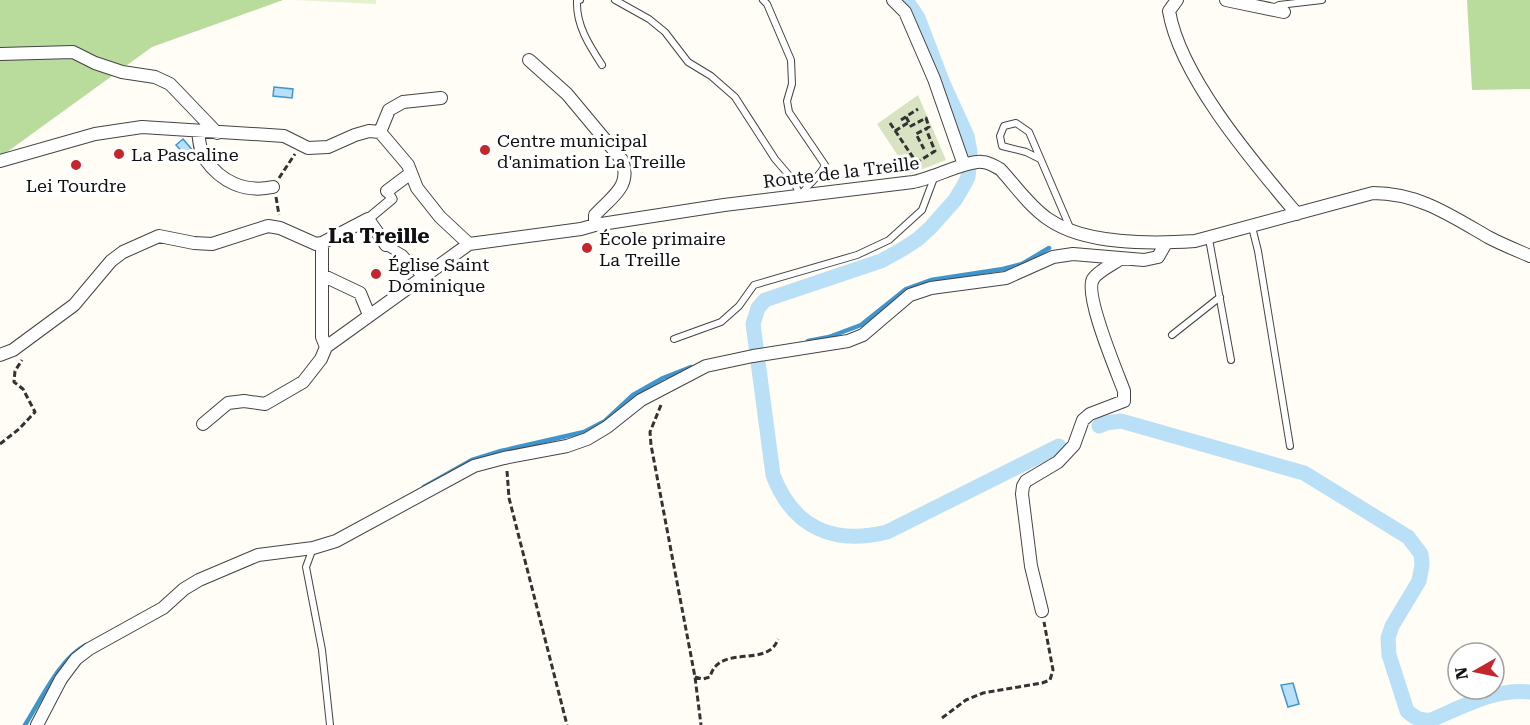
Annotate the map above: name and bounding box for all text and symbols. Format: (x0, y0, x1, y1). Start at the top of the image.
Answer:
place label: Centre municipal d'animation La Treille (497, 130, 686, 172)
marker: Centre municipal d'animation La Treille (478, 143, 492, 157)
place label: La Pascaline (131, 144, 239, 165)
marker: La Pascaline (112, 147, 126, 161)
street label: Route de la Treille (762, 152, 920, 192)
marker: Lei Tourdre (69, 158, 83, 172)
place label: Lei Tourdre (26, 175, 126, 196)
district label: La Treille (328, 224, 430, 248)
place label: École primaire La Treille (599, 228, 726, 270)
marker: École primaire La Treille (580, 241, 594, 255)
place label: Église Saint Dominique (388, 254, 489, 296)
marker: Église Saint Dominique (369, 267, 383, 281)
north arrow (1446, 641, 1506, 701)
text: N (1451, 666, 1472, 681)

